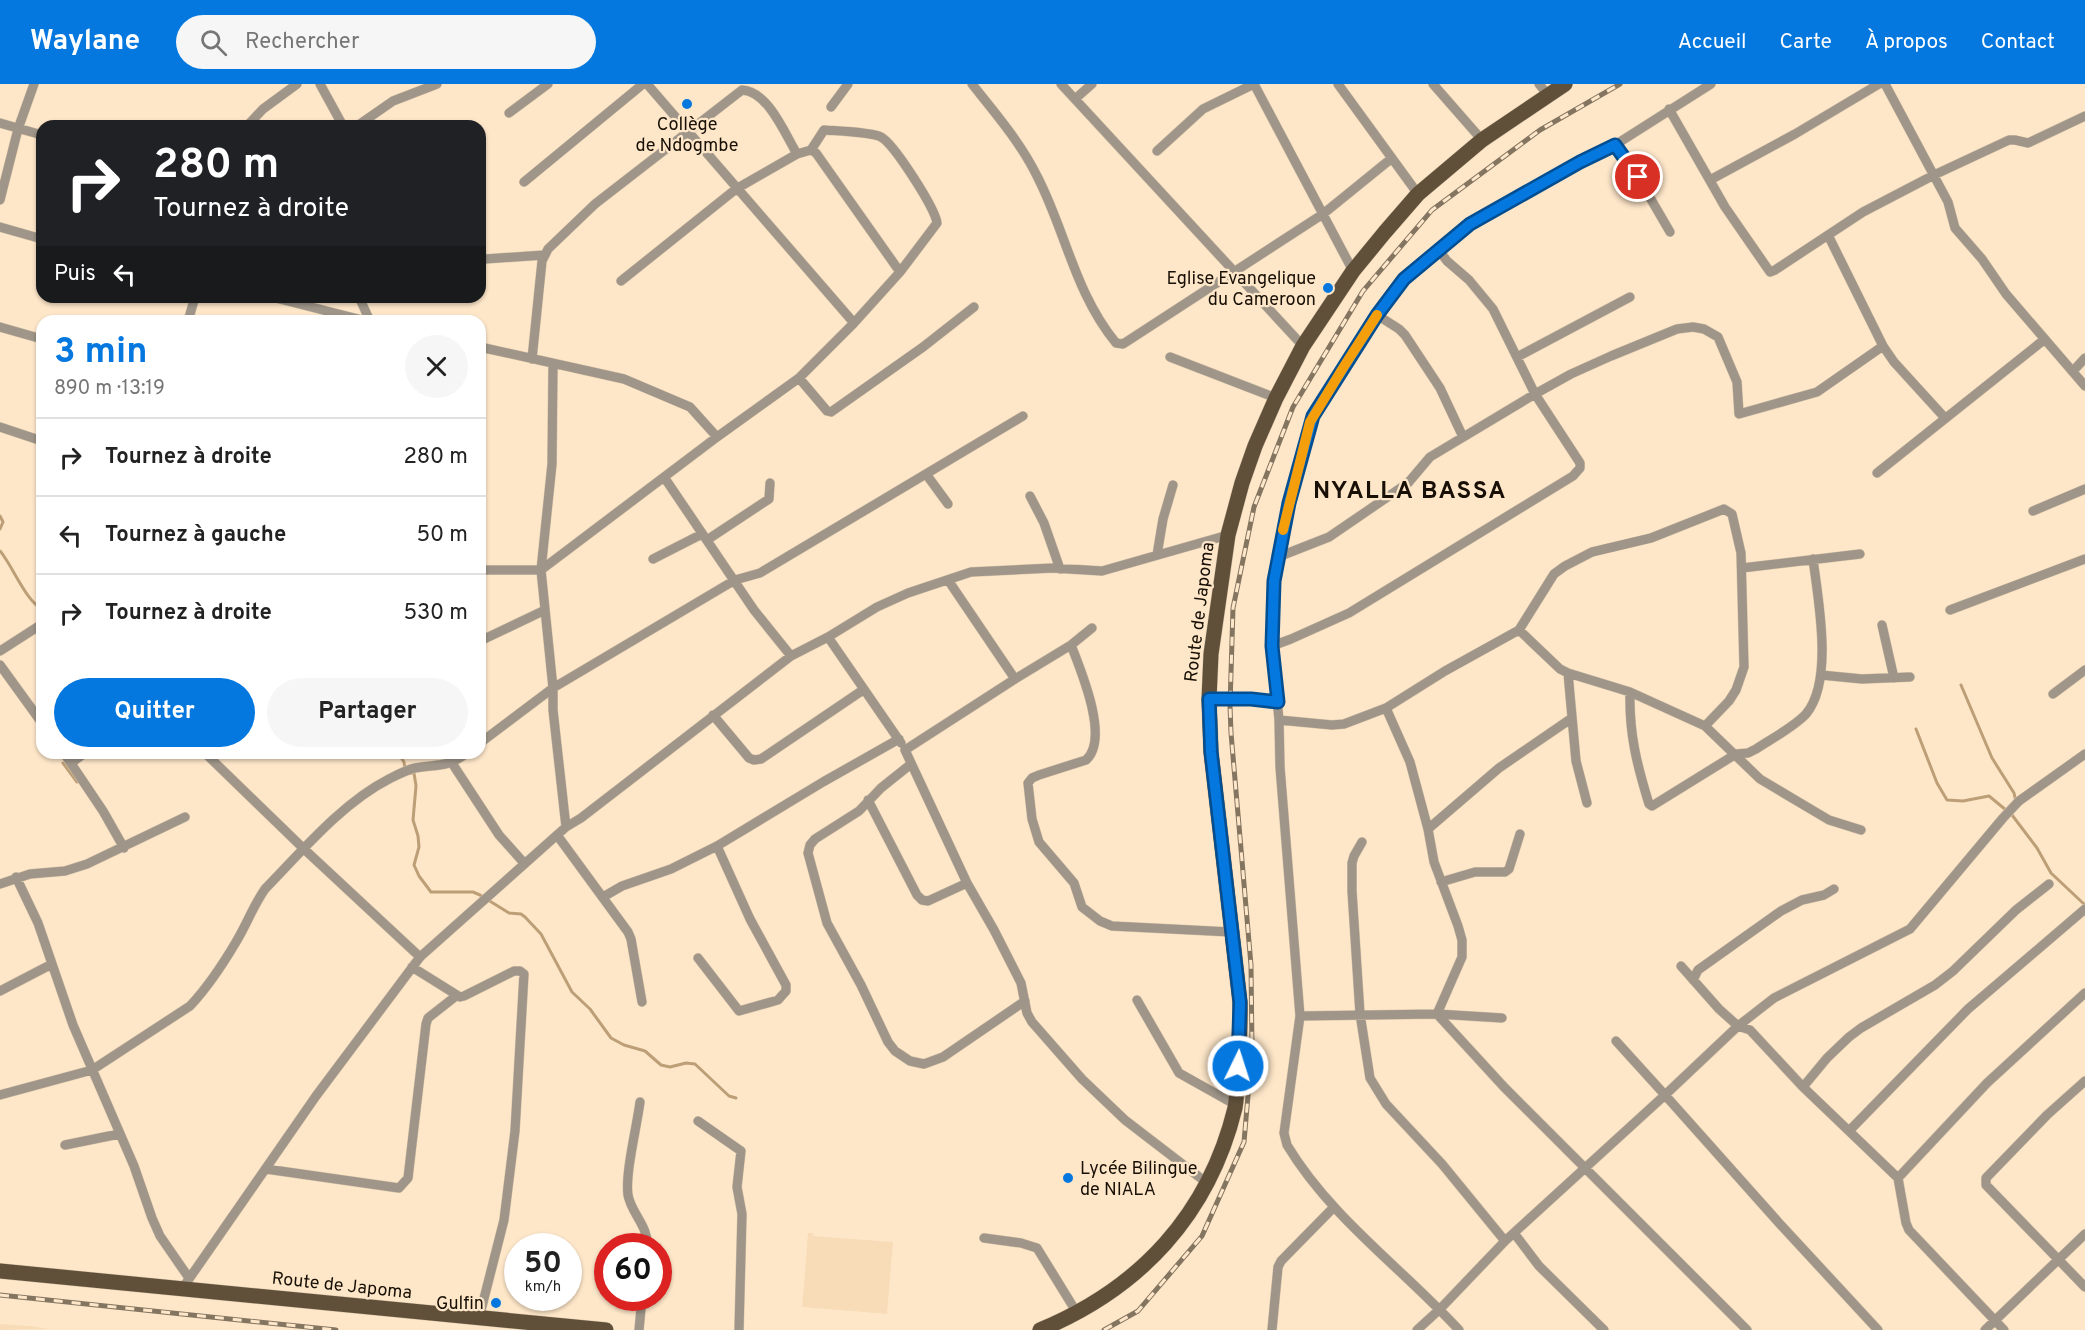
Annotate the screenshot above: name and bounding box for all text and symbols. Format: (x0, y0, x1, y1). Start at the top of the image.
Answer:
search box (176, 15, 596, 69)
text: Waylane (30, 24, 140, 60)
icon: search (197, 26, 230, 59)
text: Rechercher (245, 29, 359, 56)
text: Accueil (1678, 29, 1747, 56)
text: Carte (1780, 29, 1832, 56)
text: À propos (1865, 29, 1948, 56)
text: Contact (1981, 29, 2055, 56)
marker: Collège de Ndogmbe (680, 97, 694, 111)
place label: Collège de Ndogmbe (636, 114, 738, 158)
text: 280 m (153, 140, 279, 193)
icon: right (54, 144, 132, 222)
pin (1612, 151, 1663, 202)
icon: arrive (1621, 160, 1654, 193)
text: Tournez à droite (153, 192, 349, 226)
icon: left (108, 258, 141, 291)
text: Puis (54, 261, 96, 288)
place label: Eglise Evangelique du Cameroon (1167, 268, 1316, 312)
marker: Eglise Evangelique du Cameroon (1321, 281, 1335, 295)
text: 3 min (54, 330, 148, 376)
button: close (405, 335, 468, 398)
text: 890 m · 13:19 (54, 376, 165, 402)
icon: right (54, 441, 87, 474)
text: Tournez à droite (105, 444, 272, 471)
text: 280 m (403, 444, 468, 471)
district label: NYALLA BASSA (1313, 477, 1507, 507)
icon: left (54, 519, 87, 552)
text: Tournez à gauche (105, 522, 286, 549)
text: 50 m (416, 522, 468, 549)
street label: Route de Japoma (1180, 541, 1220, 684)
icon: right (54, 597, 87, 630)
text: Tournez à droite (105, 600, 272, 627)
text: 530 m (403, 600, 468, 627)
button: Quitter (54, 678, 255, 747)
button: Partager (267, 678, 468, 747)
position arrow (1206, 1034, 1270, 1098)
place label: Lycée Bilingue de NIALA (1080, 1158, 1197, 1202)
marker: Lycée Bilingue de NIALA (1061, 1171, 1075, 1185)
speed limit sign: 60 (594, 1233, 672, 1311)
text: 50 (524, 1246, 562, 1283)
street label: Route de Japoma (271, 1268, 413, 1305)
text: km/h (525, 1278, 561, 1297)
place label: Gulfin (436, 1293, 484, 1316)
marker: Gulfin (489, 1296, 503, 1310)

